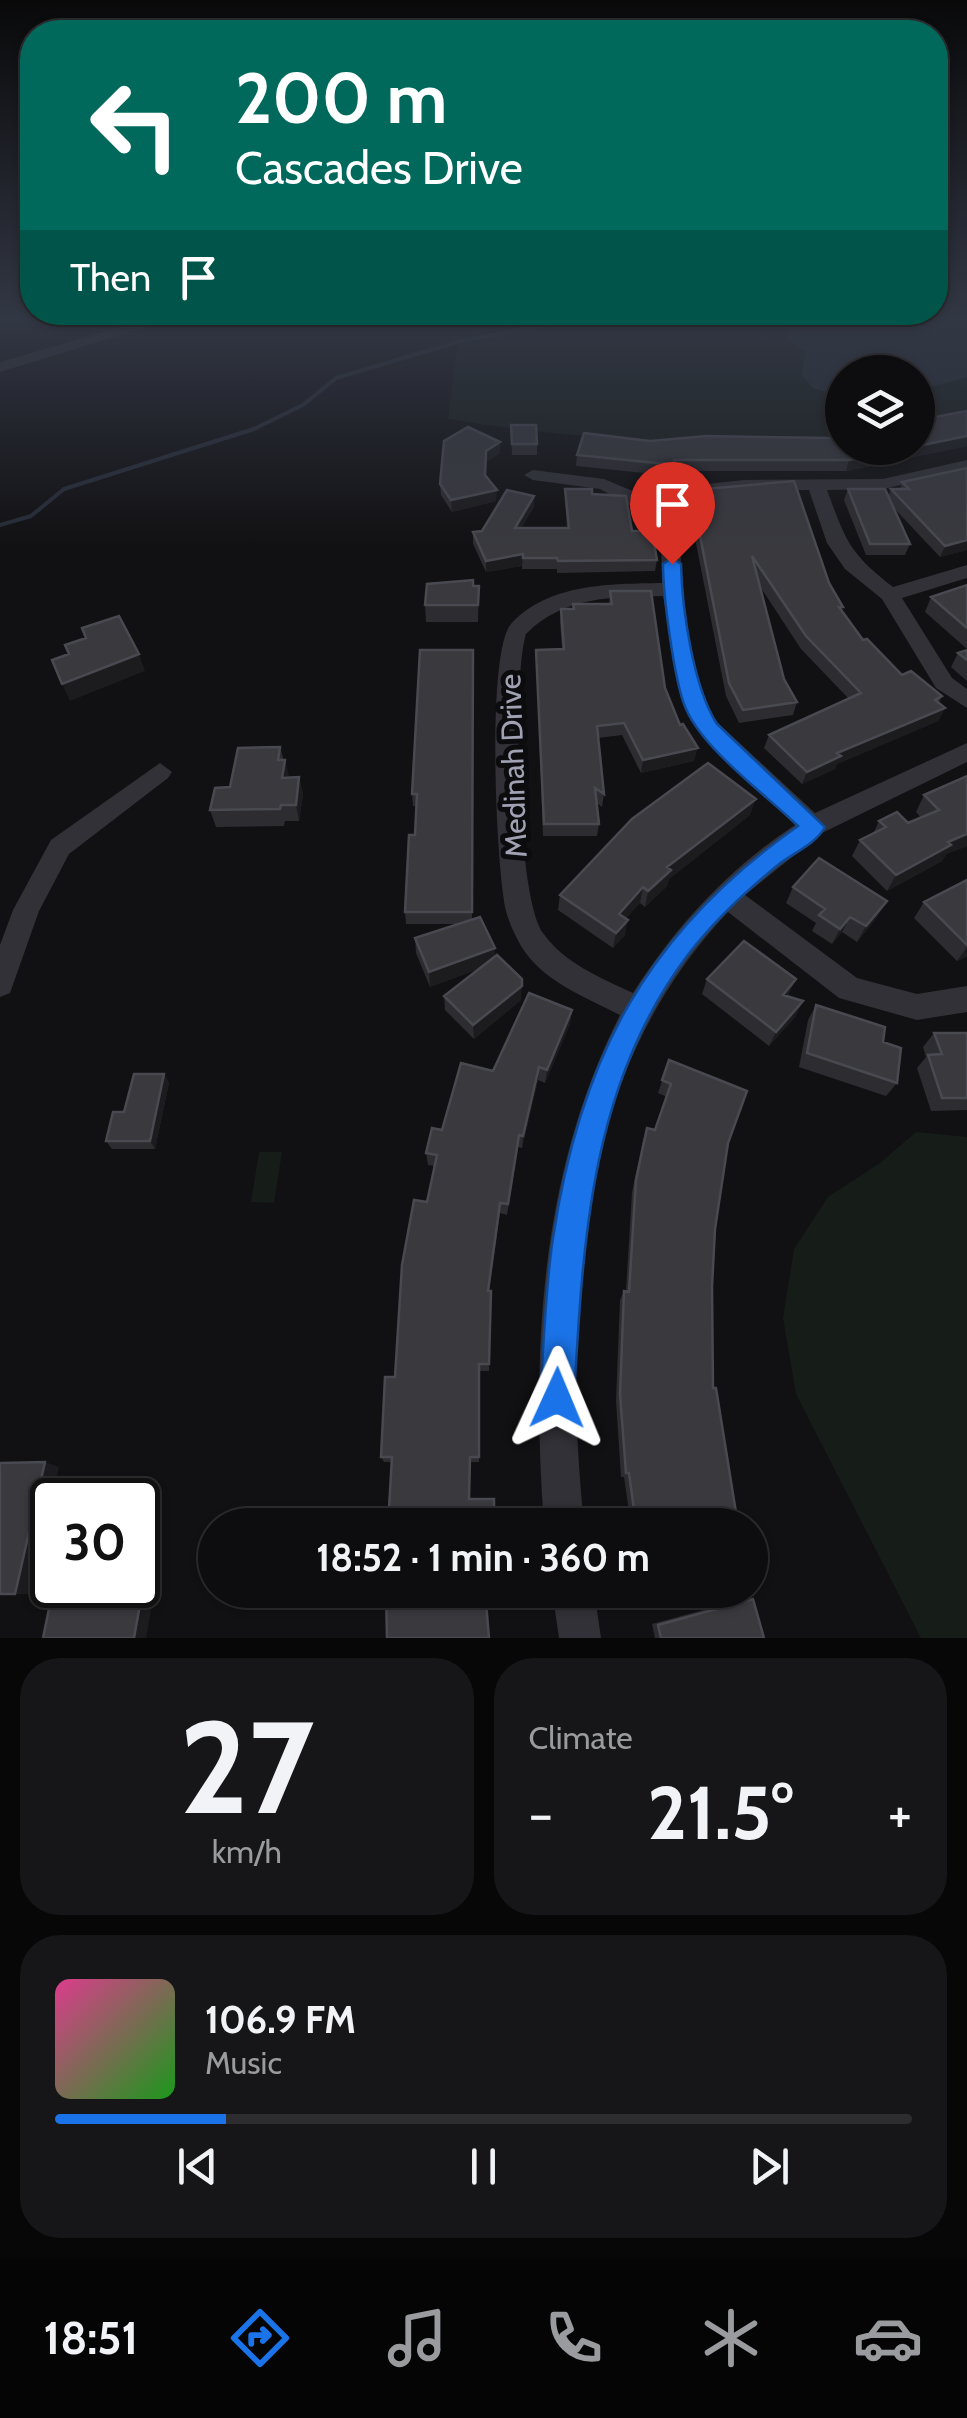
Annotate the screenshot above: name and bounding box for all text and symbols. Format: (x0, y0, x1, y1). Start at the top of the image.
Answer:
text: 200 m (235, 55, 447, 141)
icon: left (70, 60, 200, 190)
text: Cascades Drive (235, 141, 523, 195)
icon: arrive (171, 250, 226, 305)
text: Then (70, 254, 151, 301)
map controls (825, 355, 935, 465)
button: layers (825, 355, 935, 465)
pin (630, 462, 715, 565)
icon: arrive (645, 477, 700, 532)
street label: Medinah Drive (491, 673, 535, 859)
position arrow (505, 1346, 609, 1450)
speed limit sign: 30 (30, 1478, 160, 1608)
text: 18:52 · 1 min · 360 m (316, 1534, 650, 1581)
text: 27 (179, 1688, 314, 1846)
text: Climate (529, 1718, 633, 1757)
text: 21.5° (647, 1767, 793, 1858)
text: − (529, 1780, 553, 1847)
text: + (888, 1780, 912, 1847)
text: km/h (212, 1832, 282, 1871)
text: 106.9 FM (205, 1996, 356, 2043)
text: Music (205, 2043, 282, 2082)
icon: previous (170, 2139, 225, 2194)
icon: pause (456, 2139, 511, 2194)
icon: next (742, 2139, 797, 2194)
icon: directions (225, 2303, 295, 2373)
icon: music (382, 2303, 452, 2373)
icon: phone (539, 2303, 609, 2373)
icon: climate (696, 2303, 766, 2373)
icon: car (853, 2303, 923, 2373)
text: 18:51 (44, 2311, 138, 2365)

